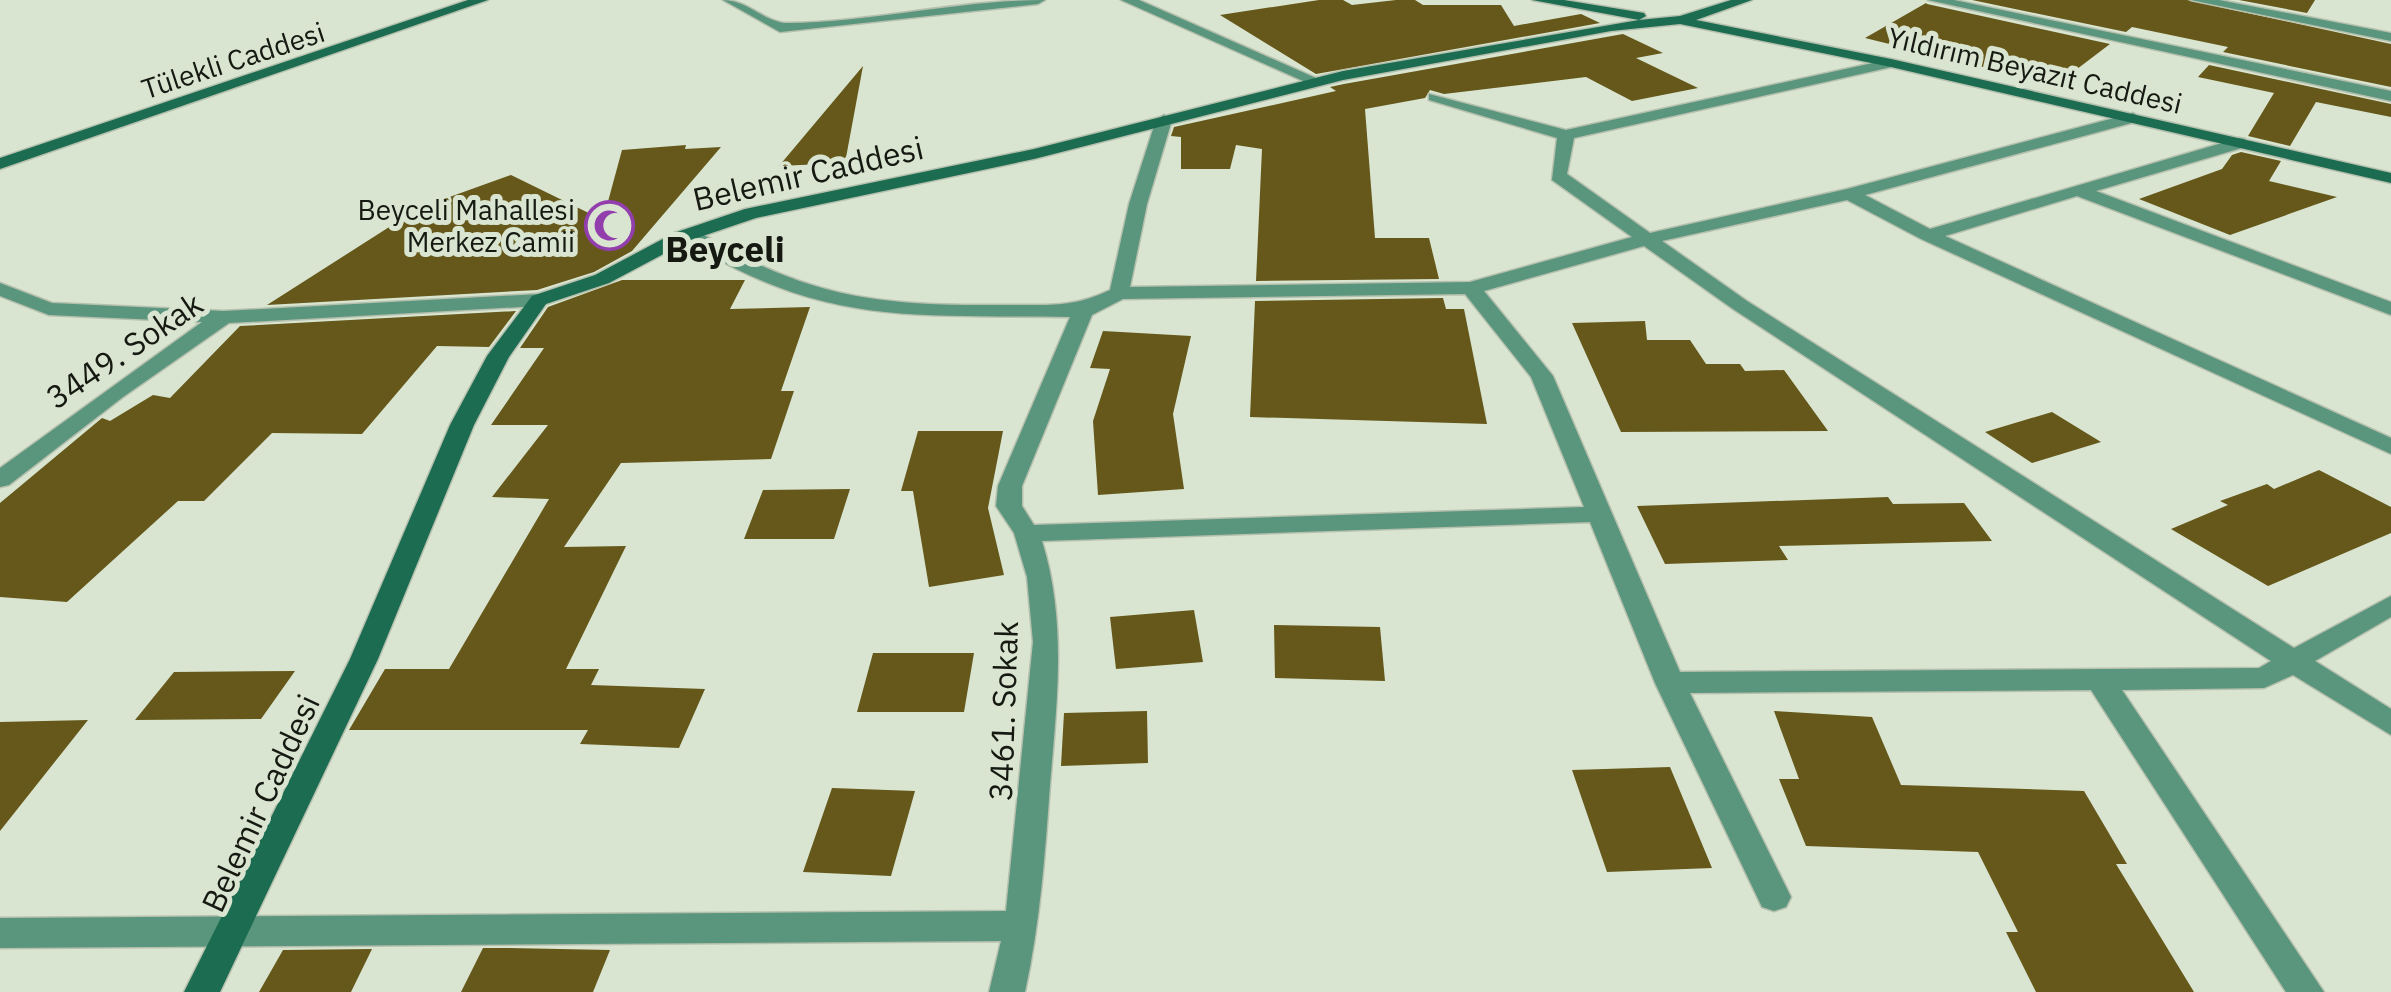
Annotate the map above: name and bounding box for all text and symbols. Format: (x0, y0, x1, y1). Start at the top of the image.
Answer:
street label: Tülekli Caddesi (137, 13, 329, 107)
street label: Yıldırım Beyazıt Caddesi (1884, 18, 2186, 122)
street label: Belemir Caddesi (689, 126, 927, 220)
place label: Beyceli Mahallesi Merkez Camii (357, 191, 575, 260)
mosque icon: Beyceli Mahallesi Merkez Camii (584, 199, 636, 251)
district label: Beyceli (665, 226, 785, 272)
street label: 3449. Sokak (38, 282, 211, 418)
street label: 3461. Sokak (979, 620, 1027, 802)
street label: Belemir Caddesi (191, 688, 329, 918)

